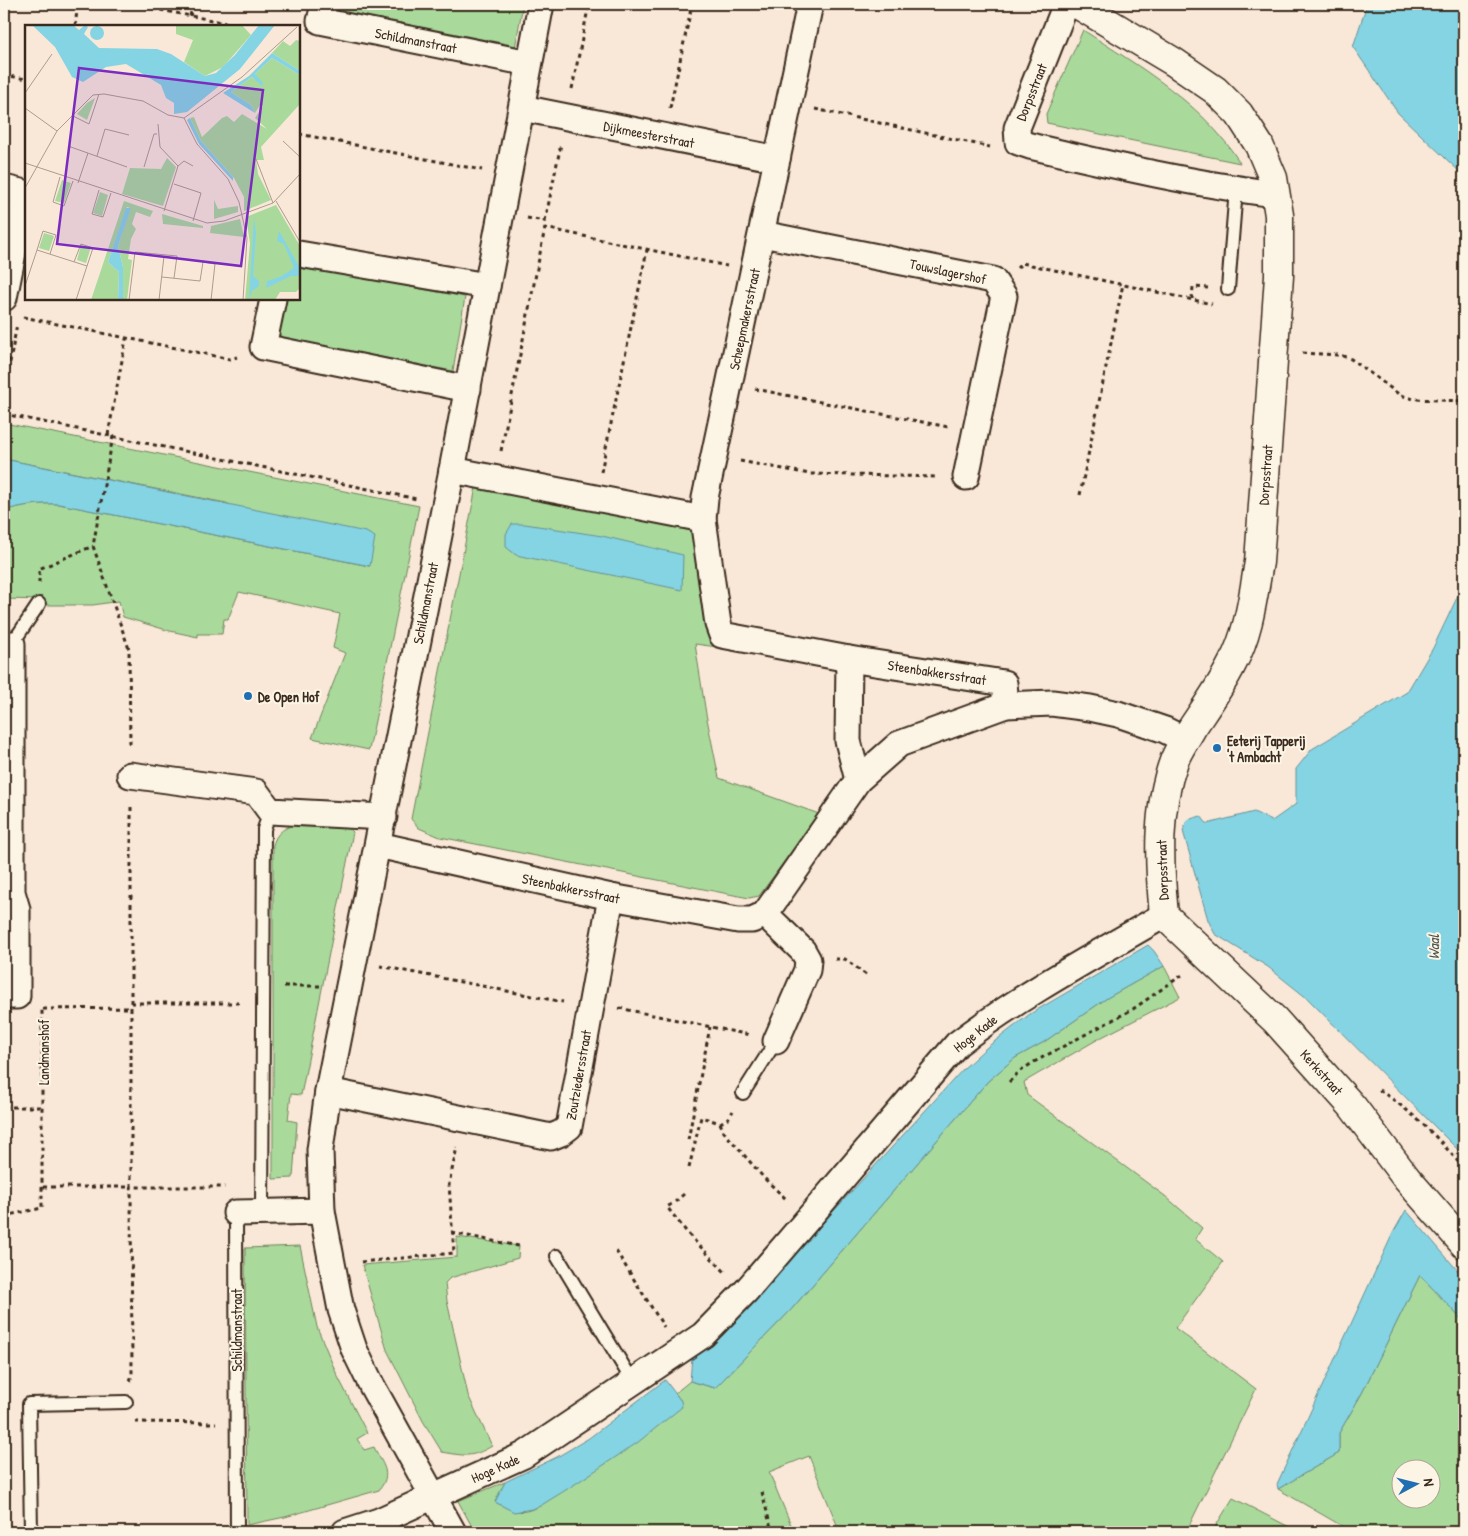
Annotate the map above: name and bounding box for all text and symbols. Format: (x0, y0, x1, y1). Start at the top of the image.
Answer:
street label: Schildmanstraat (374, 23, 459, 57)
inset map (25, 25, 300, 300)
street label: Dorpsstraat (1011, 60, 1052, 124)
street label: Dijkmeesterstraat (602, 116, 696, 153)
street label: Touwslagershof (908, 254, 988, 289)
street label: Scheepmakersstraat (724, 266, 765, 372)
street label: Dorpsstraat (1253, 444, 1278, 506)
street label: Schildmanstraat (408, 560, 442, 645)
street label: Steenbakkersstraat (886, 655, 988, 689)
place label: De Open Hof (258, 687, 321, 708)
marker: De Open Hof (242, 690, 254, 702)
place label: Eeterij Tapperij 't Ambacht (1227, 731, 1306, 766)
marker: Eeterij Tapperij 't Ambacht (1211, 742, 1223, 754)
street label: Dorpsstraat (1151, 839, 1174, 901)
street label: Steenbakkersstraat (520, 868, 622, 908)
water label: Waal (1423, 933, 1444, 960)
street label: Hoge Kade (949, 1010, 1002, 1057)
street label: Landmanshof (34, 1019, 53, 1085)
street label: Zoutziedersstraat (561, 1028, 595, 1121)
street label: Kerkstraat (1296, 1045, 1348, 1099)
street label: Schildmanstraat (227, 1288, 246, 1371)
street label: Hoge Kade (468, 1449, 523, 1488)
north arrow (1390, 1458, 1440, 1508)
text: N (1420, 1477, 1439, 1488)

